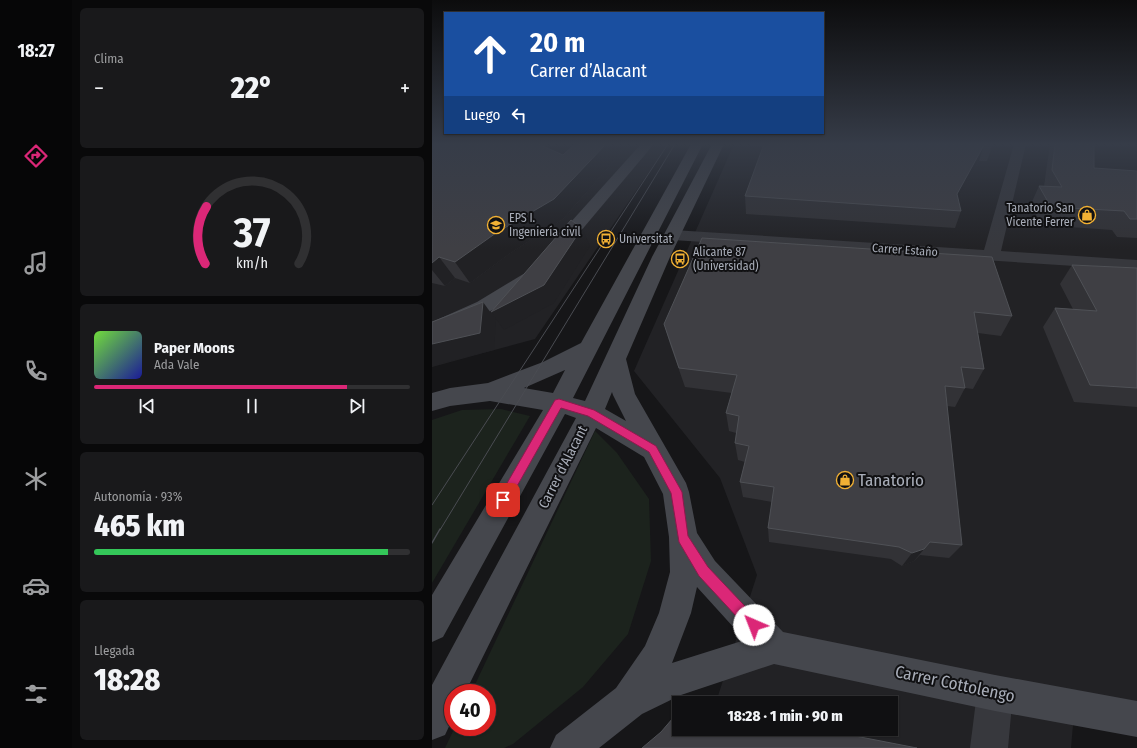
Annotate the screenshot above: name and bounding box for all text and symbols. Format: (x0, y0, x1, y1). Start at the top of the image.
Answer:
text: 20 m (530, 26, 585, 59)
icon: ahead (464, 28, 516, 80)
text: 18:27 (17, 40, 55, 62)
text: Clima (94, 51, 124, 66)
text: Carrer d’Alacant (530, 60, 647, 82)
text: 22° (231, 70, 273, 106)
text: − (94, 75, 104, 102)
text: + (400, 75, 410, 102)
icon: left (508, 104, 530, 126)
text: Luego (464, 106, 500, 124)
icon: directions (22, 142, 50, 170)
place label: Tanatorio San Vicente Ferrer (1006, 201, 1075, 229)
shop icon: Tanatorio San Vicente Ferrer (1077, 205, 1097, 225)
text: 37 (232, 208, 271, 258)
place label: EPS I. Ingeniería civil (509, 211, 581, 239)
school or university icon: EPS I. Ingeniería civil (486, 215, 506, 235)
bus stop icon: Universitat (596, 229, 616, 249)
place label: Universitat (619, 232, 673, 246)
street label: Carrer Estaño (872, 241, 938, 259)
place label: Alicante 87 (Universidad) (693, 245, 759, 273)
icon: music (22, 249, 50, 277)
bus stop icon: Alicante 87 (Universidad) (670, 249, 690, 269)
text: km/h (236, 255, 268, 272)
text: Paper Moons (154, 339, 235, 357)
icon: phone (22, 357, 50, 385)
text: Ada Vale (154, 357, 199, 372)
icon: previous (136, 395, 158, 417)
icon: pause (241, 395, 263, 417)
icon: next (346, 395, 368, 417)
street label: Carrer d'Alacant (535, 422, 591, 511)
icon: climate (22, 465, 50, 493)
shop icon: Tanatorio (835, 470, 855, 490)
place label: Tanatorio (858, 470, 924, 491)
pin (486, 483, 520, 517)
text: Autonomía · 93% (94, 489, 182, 504)
icon: arrive (492, 489, 514, 511)
text: 465 km (94, 508, 185, 544)
icon: car (22, 572, 50, 600)
position arrow (733, 604, 775, 646)
text: Llegada (94, 643, 135, 658)
street label: Carrer Cottolengo (893, 661, 1017, 707)
text: 18:28 (94, 662, 160, 698)
icon: filters (22, 680, 50, 708)
speed limit sign: 40 (444, 684, 496, 736)
text: 18:28 · 1 min · 90 m (727, 707, 843, 725)

